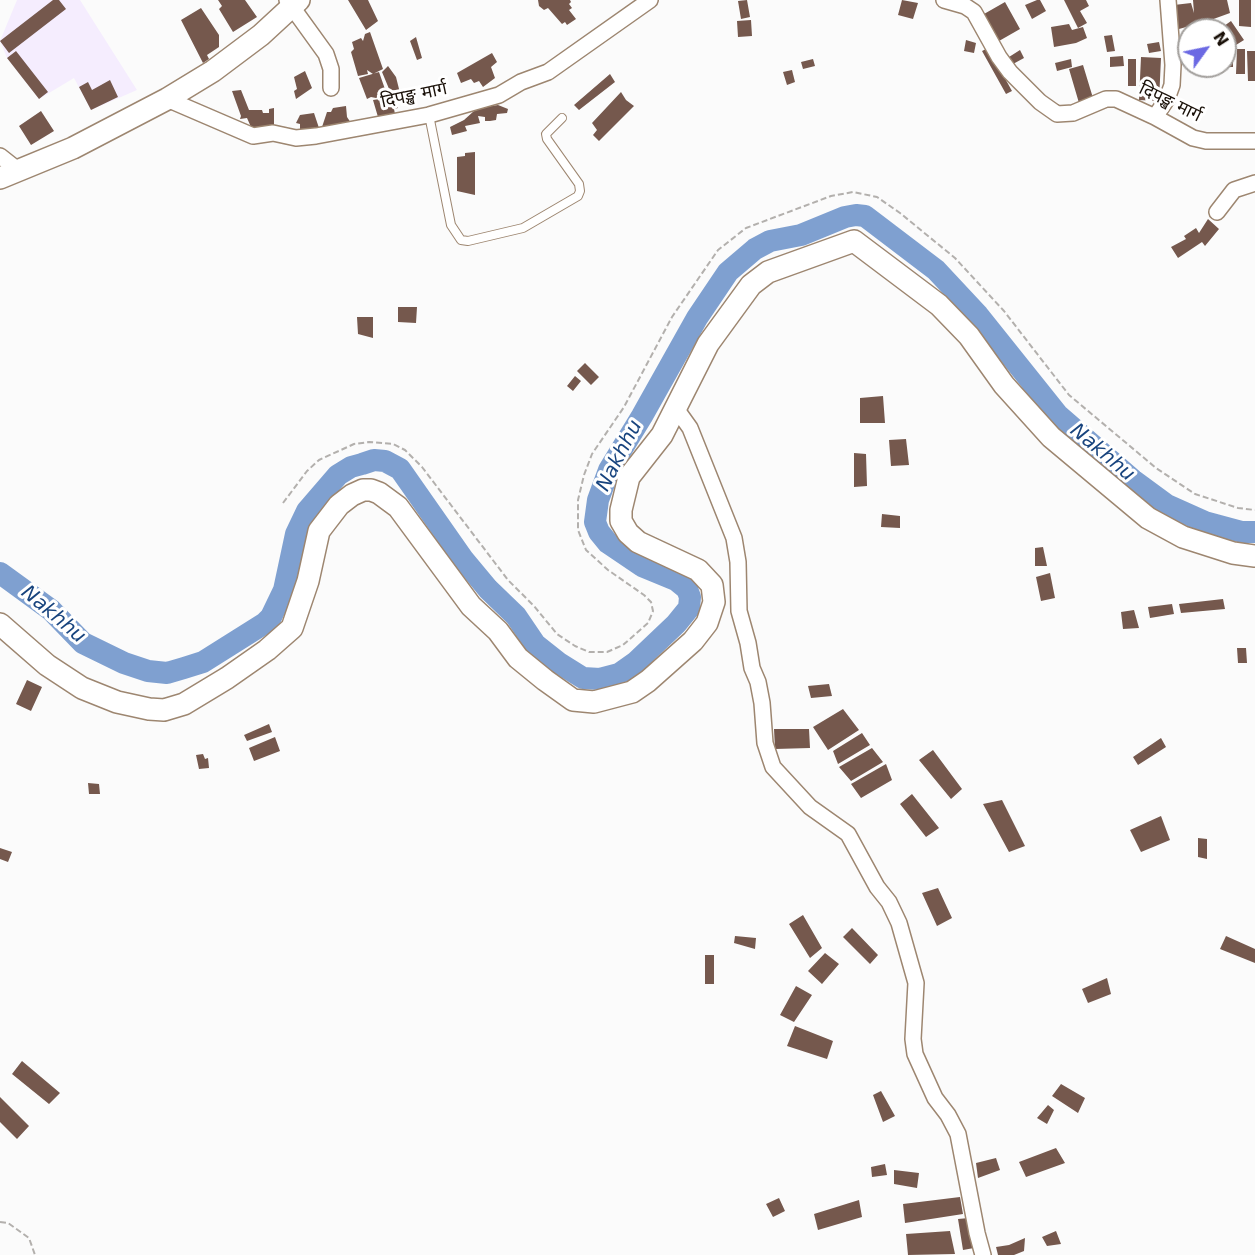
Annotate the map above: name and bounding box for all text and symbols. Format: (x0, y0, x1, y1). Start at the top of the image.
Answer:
north arrow (1177, 18, 1237, 78)
text: N (1209, 28, 1232, 50)
street label: दिपङ्ख मार्ग (379, 78, 449, 114)
street label: दिपङ्ख मार्ग (1135, 79, 1205, 127)
water label: Nakhhu (592, 416, 648, 496)
water label: Nakhhu (1065, 419, 1139, 487)
water label: Nakhhu (16, 581, 90, 649)

